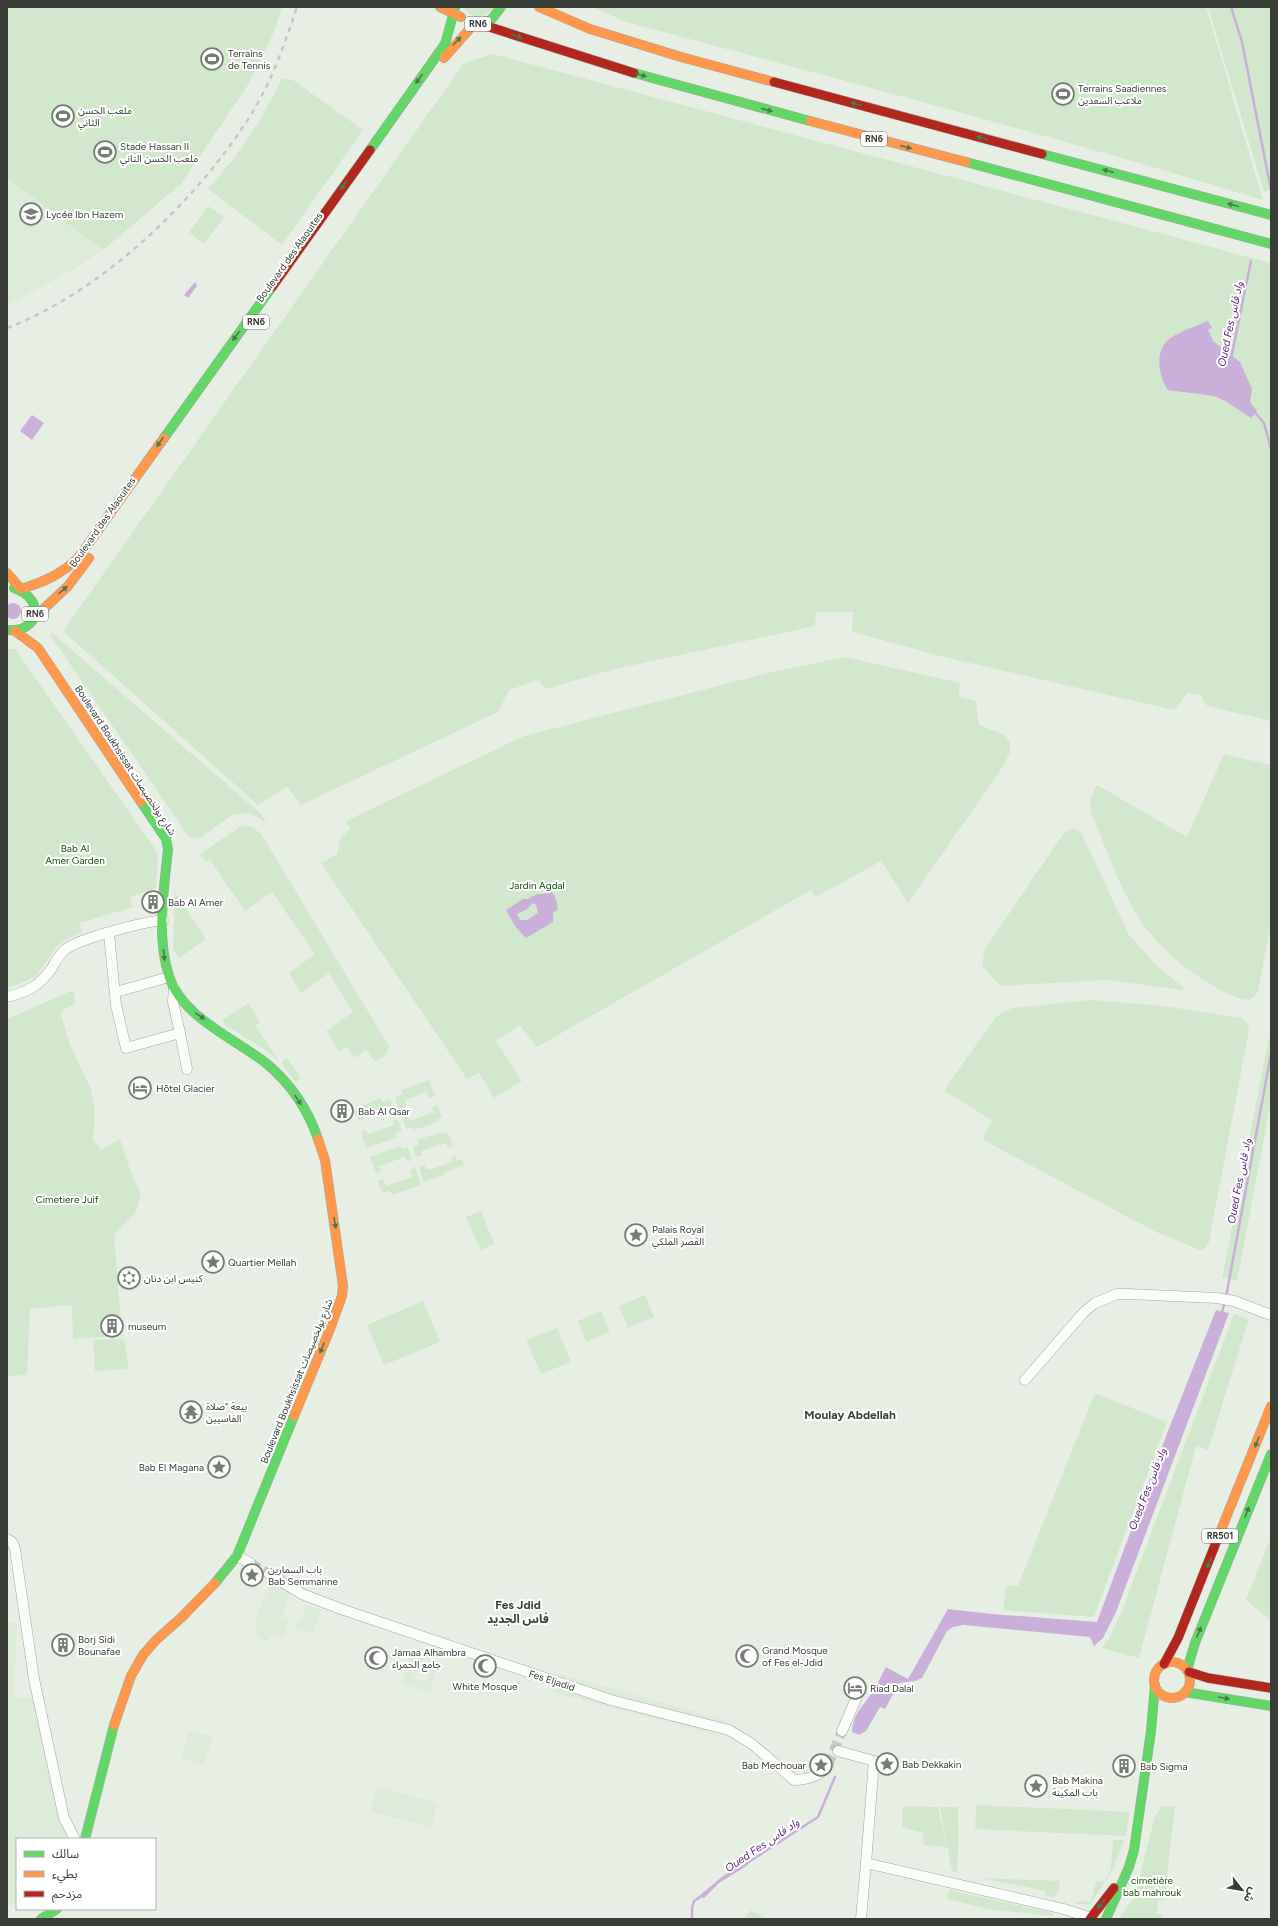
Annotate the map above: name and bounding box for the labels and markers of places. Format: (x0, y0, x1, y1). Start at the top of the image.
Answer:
sports icon: Terrains de Tennis (199, 46, 225, 72)
place label: Terrains de Tennis (228, 47, 271, 72)
sports icon: Terrains Saadiennes ملاعب السعدين (1050, 81, 1076, 107)
place label: Terrains Saadiennes ملاعب السعدين (1078, 82, 1167, 107)
sports icon: ملعب الحسن الثاني (50, 103, 76, 129)
place label: ملعب الحسن الثاني (78, 104, 132, 130)
sports icon: Stade Hassan II ملعب الحسن التاني (92, 139, 118, 165)
place label: Stade Hassan II ملعب الحسن التاني (120, 140, 198, 166)
school or university icon: Lycée Ibn Hazem (18, 201, 44, 227)
place label: Lycée Ibn Hazem (46, 208, 123, 221)
building icon: Bab Al Amer (140, 889, 166, 915)
place label: Bab Al Amer (168, 896, 224, 909)
hotel icon: Hôtel Glacier (127, 1075, 153, 1101)
place label: Hôtel Glacier (156, 1082, 215, 1095)
building icon: Bab Al Qsar (329, 1098, 355, 1124)
place label: Bab Al Qsar (358, 1105, 411, 1118)
place icon: Palais Royal القصر الملكي (623, 1222, 649, 1248)
place label: Palais Royal القصر الملكي (652, 1223, 704, 1249)
place icon: Quartier Mellah (200, 1249, 226, 1275)
place label: Quartier Mellah (228, 1256, 297, 1269)
synagogue icon: كنيس ابن دنان (116, 1265, 142, 1291)
place label: كنيس ابن دنان (144, 1272, 203, 1285)
building icon: museum (99, 1313, 125, 1339)
place label: museum (128, 1320, 166, 1333)
temple icon: بيعة "صلاة الفاسيين (178, 1399, 204, 1425)
place label: بيعة "صلاة الفاسيين (206, 1400, 248, 1425)
place icon: Bab El Magana (206, 1454, 232, 1480)
place label: Bab El Magana (139, 1461, 204, 1474)
place icon: باب السمارين Bab Semmarine (239, 1562, 265, 1588)
place label: باب السمارين Bab Semmarine (268, 1563, 339, 1588)
building icon: Borj Sidi Bounafae (50, 1632, 76, 1658)
place label: Borj Sidi Bounafae (78, 1633, 121, 1658)
mosque icon: Grand Mosque of Fes el-Jdid (734, 1643, 760, 1669)
place label: Grand Mosque of Fes el-Jdid (762, 1644, 828, 1669)
mosque icon: Jamaa Alhambra جامع الحمراء (363, 1645, 389, 1671)
place label: Jamaa Alhambra جامع الحمراء (392, 1646, 466, 1672)
mosque icon: White Mosque (472, 1653, 498, 1679)
hotel icon: Riad Dalal (842, 1675, 868, 1701)
place label: White Mosque (453, 1680, 518, 1693)
place label: Riad Dalal (870, 1682, 914, 1695)
place icon: Bab Dekkakin (874, 1751, 900, 1777)
place icon: Bab Mechouar (808, 1752, 834, 1778)
building icon: Bab Sigma (1111, 1753, 1137, 1779)
place label: Bab Dekkakin (902, 1758, 962, 1771)
place label: Bab Mechouar (742, 1759, 807, 1772)
place label: Bab Sigma (1140, 1760, 1187, 1773)
place icon: Bab Makina باب المكينة (1023, 1773, 1049, 1799)
place label: Bab Makina باب المكينة (1052, 1774, 1103, 1799)

